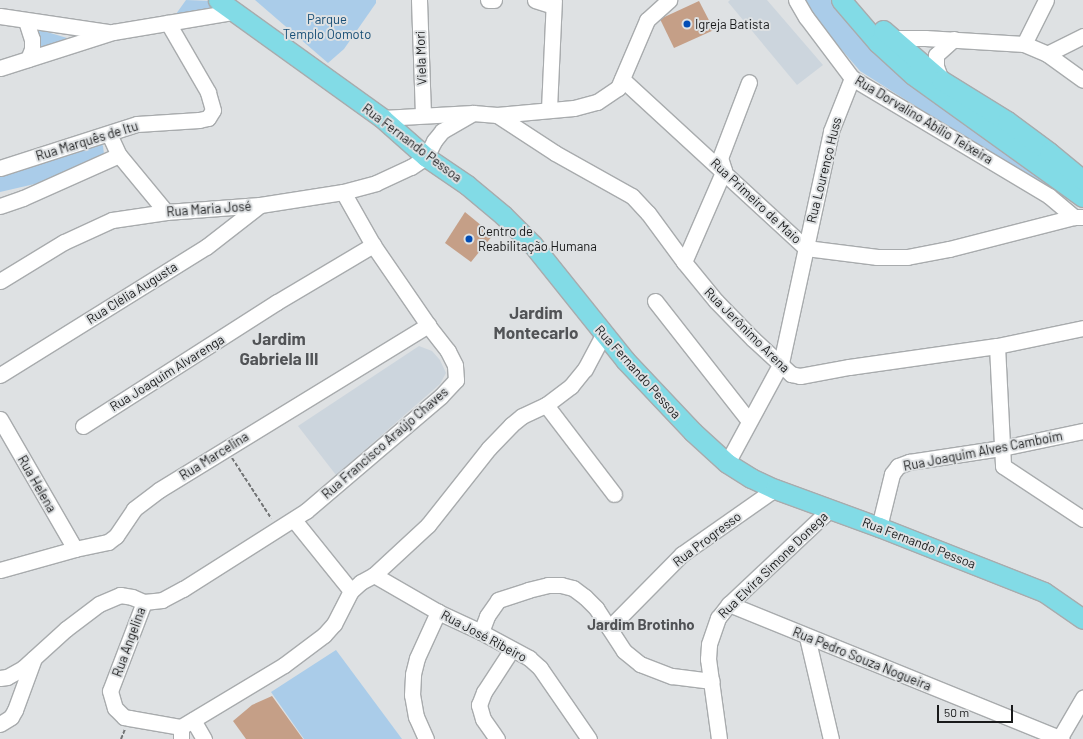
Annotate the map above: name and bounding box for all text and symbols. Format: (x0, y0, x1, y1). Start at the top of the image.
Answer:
park label: Parque Templo Oomoto (283, 12, 371, 43)
place label: Igreja Batista (695, 16, 770, 32)
marker: Igreja Batista (682, 19, 692, 29)
street label: Viela Mori (412, 30, 430, 86)
street label: Rua Dorvalino Abílio Teixeira (852, 73, 996, 167)
street label: Rua Fernando Pessoa (359, 101, 465, 185)
street label: Rua Lourenço Huss (803, 116, 845, 224)
street label: Rua Marquês de Itu (34, 118, 140, 164)
street label: Rua Primeiro de Maio (707, 155, 805, 247)
street label: Rua Maria José (166, 198, 252, 220)
place label: Centro de Reabilitação Humana (478, 224, 597, 255)
marker: Centro de Reabilitação Humana (463, 233, 475, 245)
street label: Rua Clélia Augusta (84, 259, 180, 327)
street label: Rua Jerônimo Arena (701, 284, 793, 376)
district label: Jardim Montecarlo (494, 303, 578, 343)
street label: Rua Fernando Pessoa (592, 322, 684, 422)
district label: Jardim Gabriela III (239, 329, 319, 369)
street label: Rua Joaquim Alvarenga (107, 331, 227, 415)
street label: Rua Francisco Araújo Chaves (319, 384, 451, 502)
street label: Rua Joaquim Alves Camboim (902, 428, 1064, 474)
street label: Rua Marcelina (177, 429, 251, 483)
street label: Rua Helena (14, 453, 60, 515)
street label: Rua Progresso (670, 508, 744, 570)
street label: Rua Elvira Simone Donega (715, 509, 831, 621)
street label: Rua Fernando Pessoa (860, 514, 978, 572)
street label: Rua Angelina (109, 605, 149, 679)
street label: Rua José Ribeiro (438, 607, 530, 665)
district label: Jardim Brotinho (587, 616, 695, 634)
street label: Rua Pedro Souza Nogueira (790, 624, 934, 694)
scale bar (939, 697, 1015, 723)
text: 50 m (944, 705, 969, 719)

